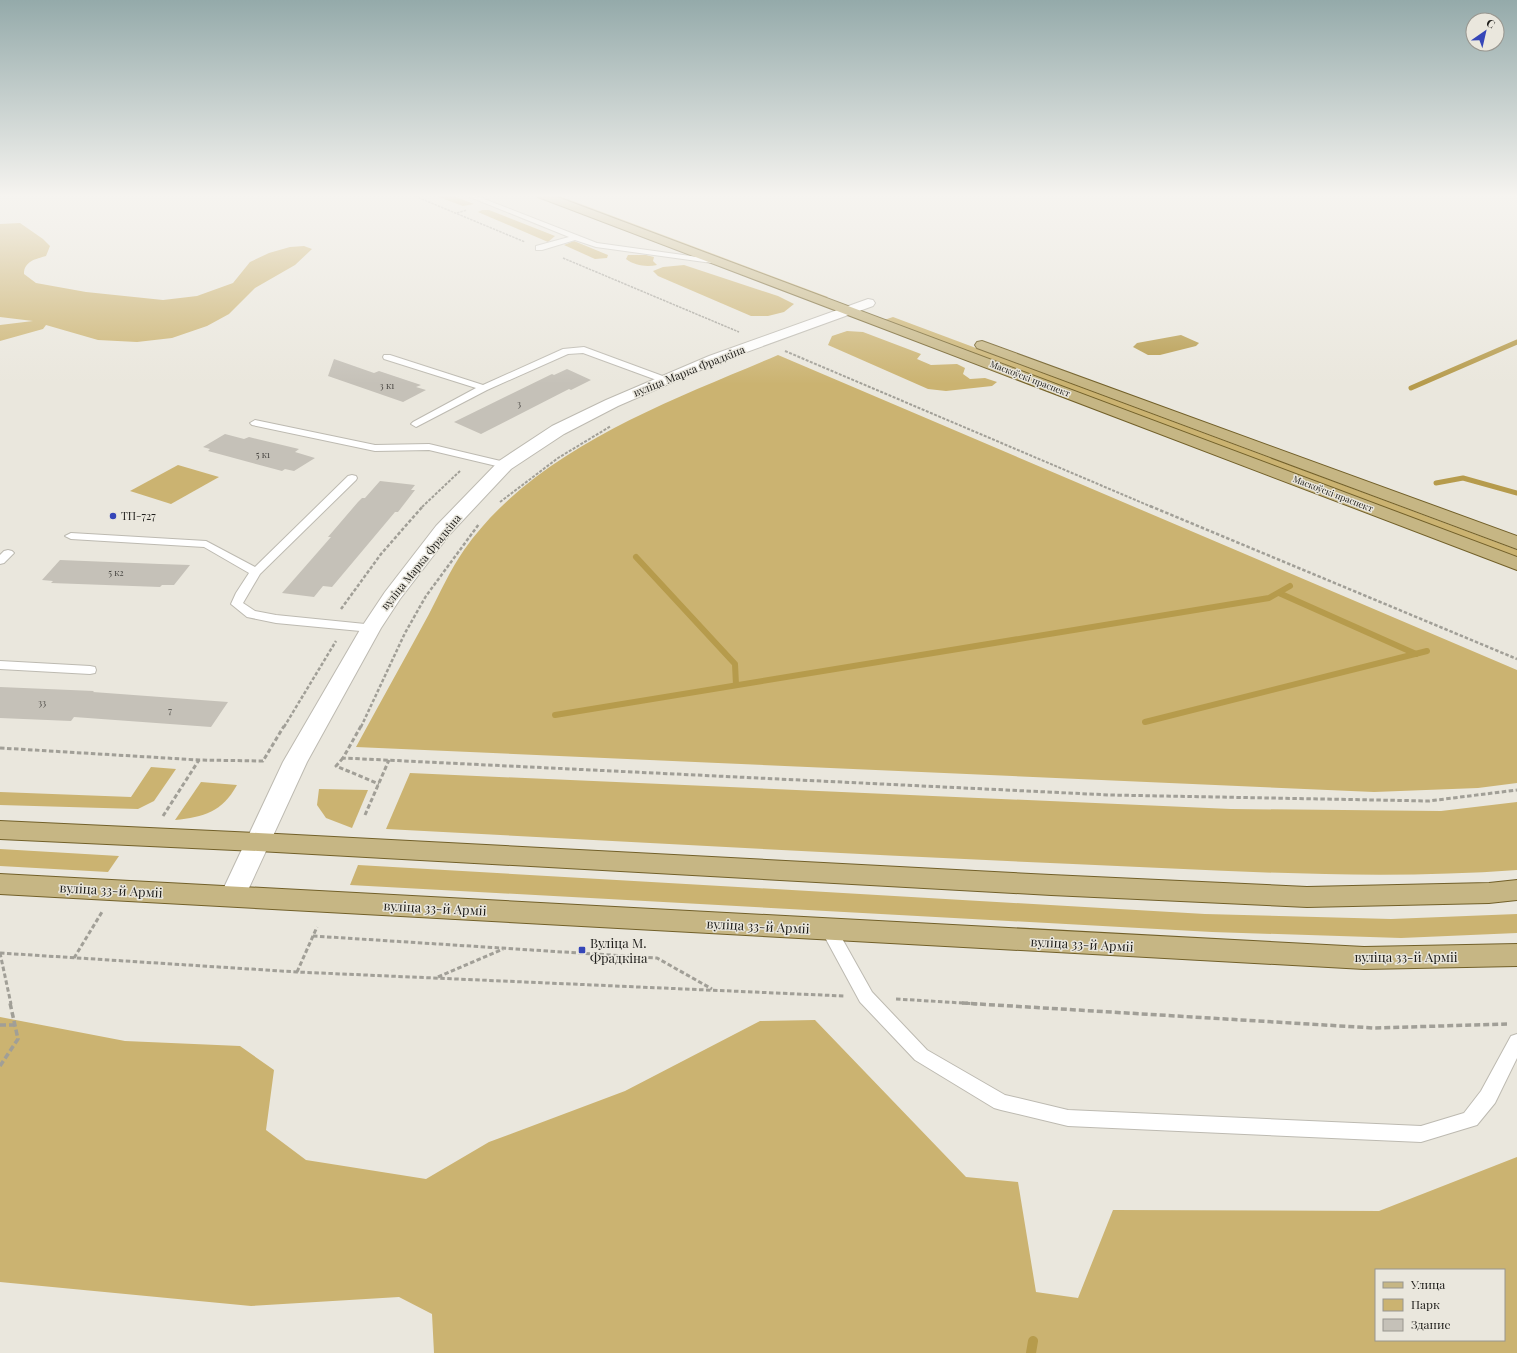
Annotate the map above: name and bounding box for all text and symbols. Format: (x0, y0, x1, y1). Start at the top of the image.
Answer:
north arrow (1465, 12, 1505, 52)
text: С (1483, 15, 1498, 32)
street label: вуліца Марка Фрадкіна (631, 341, 747, 400)
street label: Маскоўскі праспект (989, 357, 1072, 399)
house number: 3 к1 (380, 379, 395, 391)
house number: 3 (517, 397, 521, 409)
house number: 5 к1 (256, 448, 271, 460)
street label: Маскоўскі праспект (1292, 472, 1375, 514)
place label: ТП-727 (121, 508, 156, 523)
street label: вуліца Марка Фрадкіна (377, 510, 464, 613)
marker: ТП-727 (108, 511, 118, 521)
house number: 5 к2 (108, 566, 124, 578)
house number: 33 (38, 696, 46, 708)
house number: 7 (168, 704, 172, 716)
street label: вуліца 33-й Арміі (59, 878, 163, 901)
street label: вуліца 33-й Арміі (383, 896, 487, 919)
street label: вуліца 33-й Арміі (706, 914, 810, 937)
street label: вуліца 33-й Арміі (1030, 932, 1134, 955)
place label: Вуліца М. Фрадкіна (590, 934, 648, 966)
marker: Вуліца М. Фрадкіна (577, 945, 587, 955)
street label: вуліца 33-й Арміі (1354, 948, 1458, 965)
legend (1375, 1269, 1505, 1341)
text: Улица (1410, 1276, 1445, 1292)
text: Парк (1411, 1296, 1440, 1312)
text: Здание (1411, 1316, 1451, 1332)

